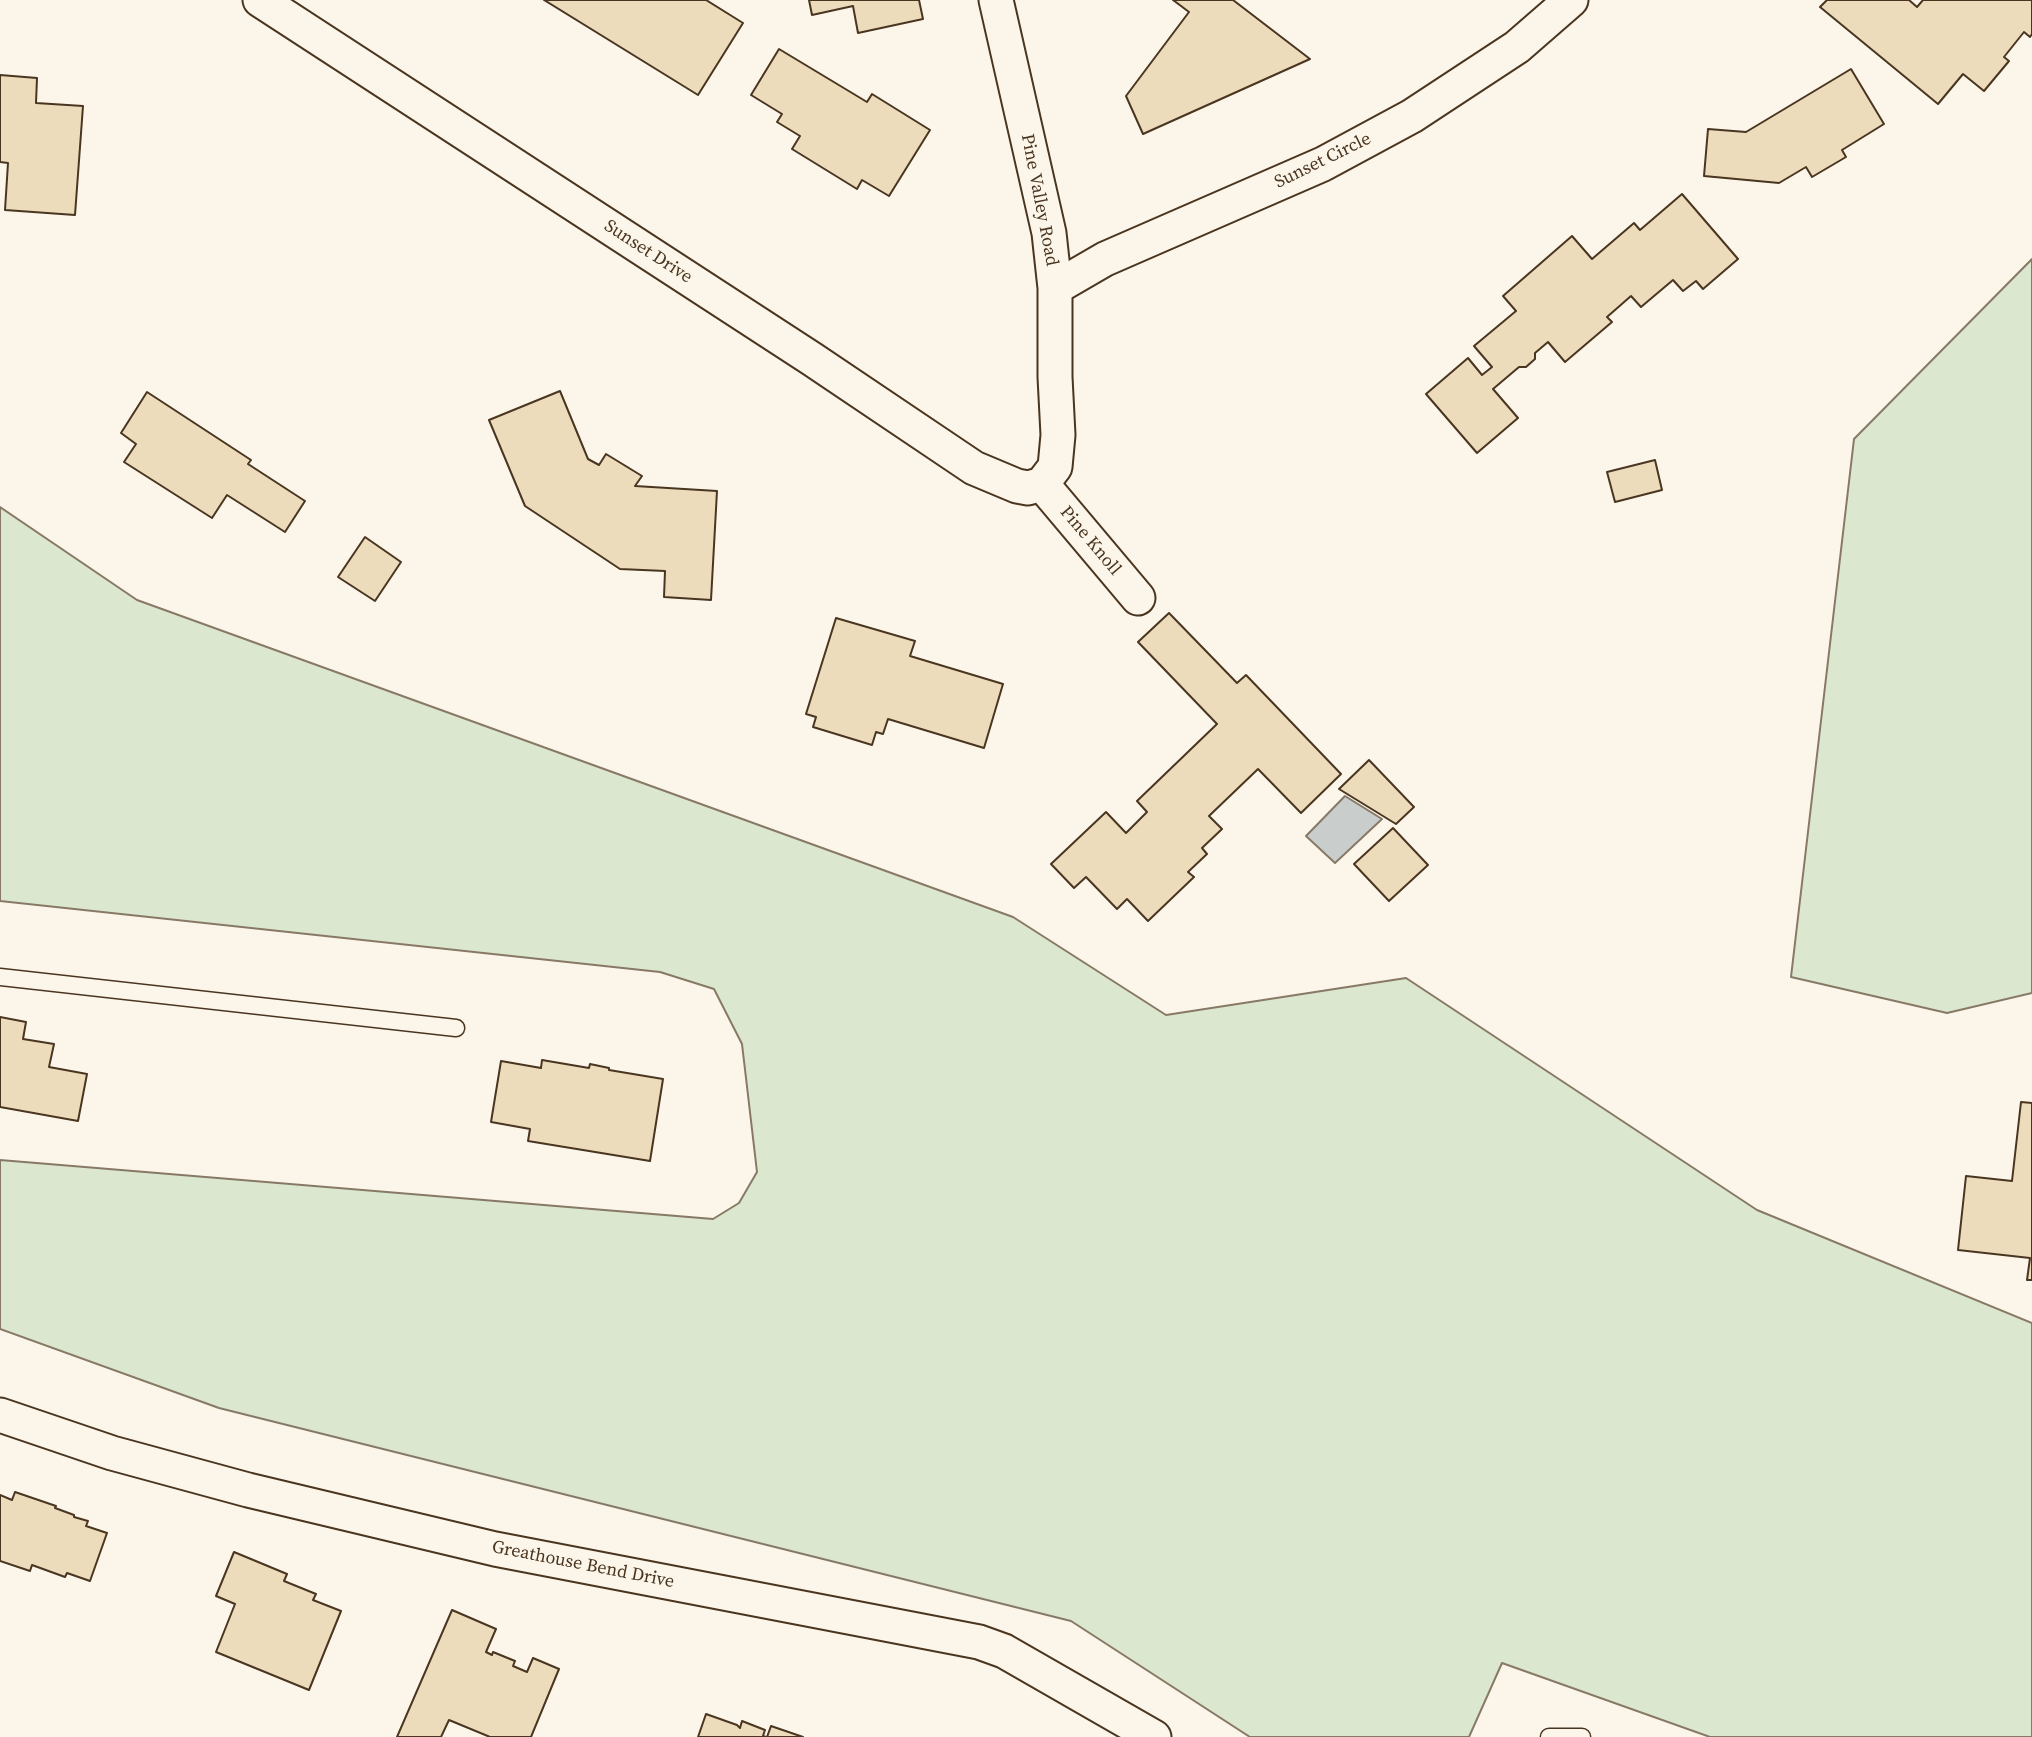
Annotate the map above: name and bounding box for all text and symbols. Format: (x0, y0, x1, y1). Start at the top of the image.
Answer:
street label: Sunset Circle (1271, 128, 1375, 194)
street label: Pine Valley Road (1016, 132, 1062, 268)
street label: Sunset Drive (600, 215, 696, 289)
street label: Pine Knoll (1055, 502, 1125, 580)
street label: Greathouse Bend Drive (490, 1537, 676, 1593)

